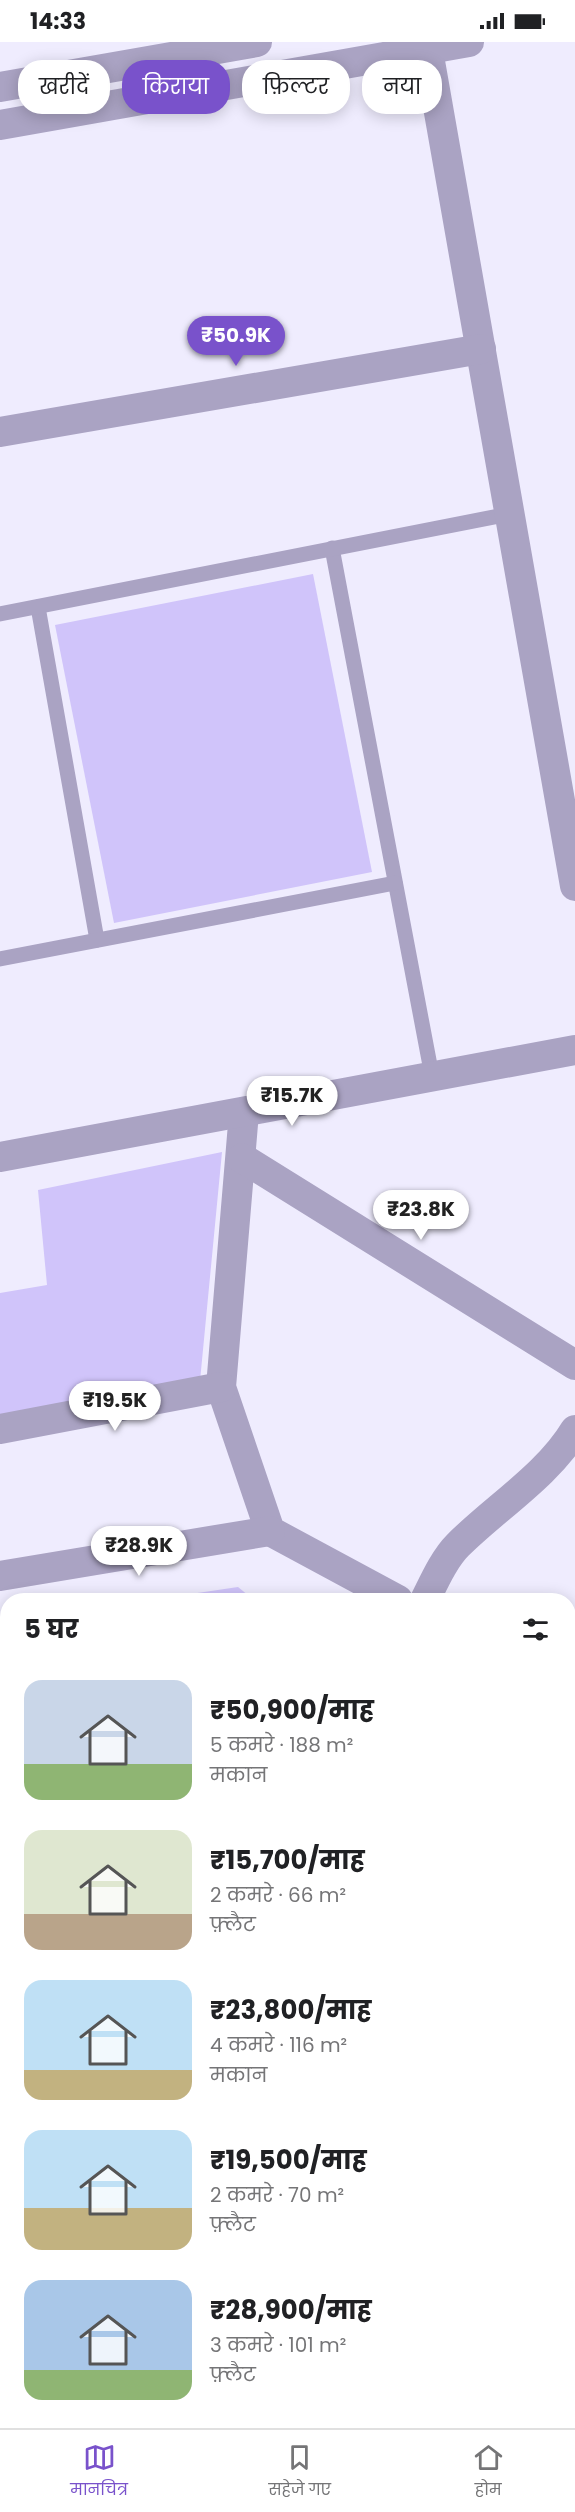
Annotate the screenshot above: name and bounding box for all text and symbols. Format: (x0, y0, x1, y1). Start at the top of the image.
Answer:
text: 14:33 (30, 6, 86, 37)
chip: खरीदें (18, 60, 110, 114)
chip: किराया (122, 60, 230, 114)
chip: फ़िल्टर (242, 60, 350, 114)
chip: नया (362, 60, 442, 114)
pin: ₹50.9K (187, 316, 285, 367)
text: ₹50.9K (201, 321, 271, 349)
pin: ₹15.7K (243, 1076, 341, 1127)
text: ₹15.7K (261, 1081, 323, 1109)
pin: ₹23.8K (372, 1190, 470, 1241)
text: ₹23.8K (387, 1195, 455, 1223)
pin: ₹19.5K (66, 1381, 164, 1432)
text: ₹19.5K (83, 1386, 147, 1414)
pin: ₹28.9K (90, 1526, 188, 1577)
text: ₹28.9K (105, 1531, 173, 1559)
text: 5 घर (24, 1611, 78, 1647)
icon: filters (519, 1613, 552, 1646)
text: ₹50,900/माह (210, 1692, 374, 1728)
icon: home (72, 1704, 144, 1776)
text: 5 कमरे · 188 m² (210, 1731, 353, 1759)
text: मकान (210, 1761, 267, 1789)
text: ₹15,700/माह (210, 1842, 365, 1878)
icon: home (72, 1854, 144, 1926)
text: 2 कमरे · 66 m² (210, 1881, 346, 1909)
text: फ़्लैट (210, 1911, 256, 1939)
text: ₹23,800/माह (210, 1992, 372, 2028)
icon: home (72, 2004, 144, 2076)
text: 4 कमरे · 116 m² (210, 2031, 347, 2059)
text: मकान (210, 2061, 267, 2089)
text: ₹19,500/माह (210, 2142, 367, 2178)
icon: home (72, 2154, 144, 2226)
text: 2 कमरे · 70 m² (210, 2181, 344, 2209)
text: फ़्लैट (210, 2211, 256, 2239)
text: ₹28,900/माह (210, 2292, 372, 2328)
icon: home (72, 2304, 144, 2376)
text: 3 कमरे · 101 m² (210, 2331, 346, 2359)
text: फ़्लैट (210, 2361, 256, 2389)
tab: मानचित्र (70, 2441, 128, 2502)
tab: सहेजे गए (268, 2441, 331, 2502)
tab: होम (472, 2441, 505, 2502)

